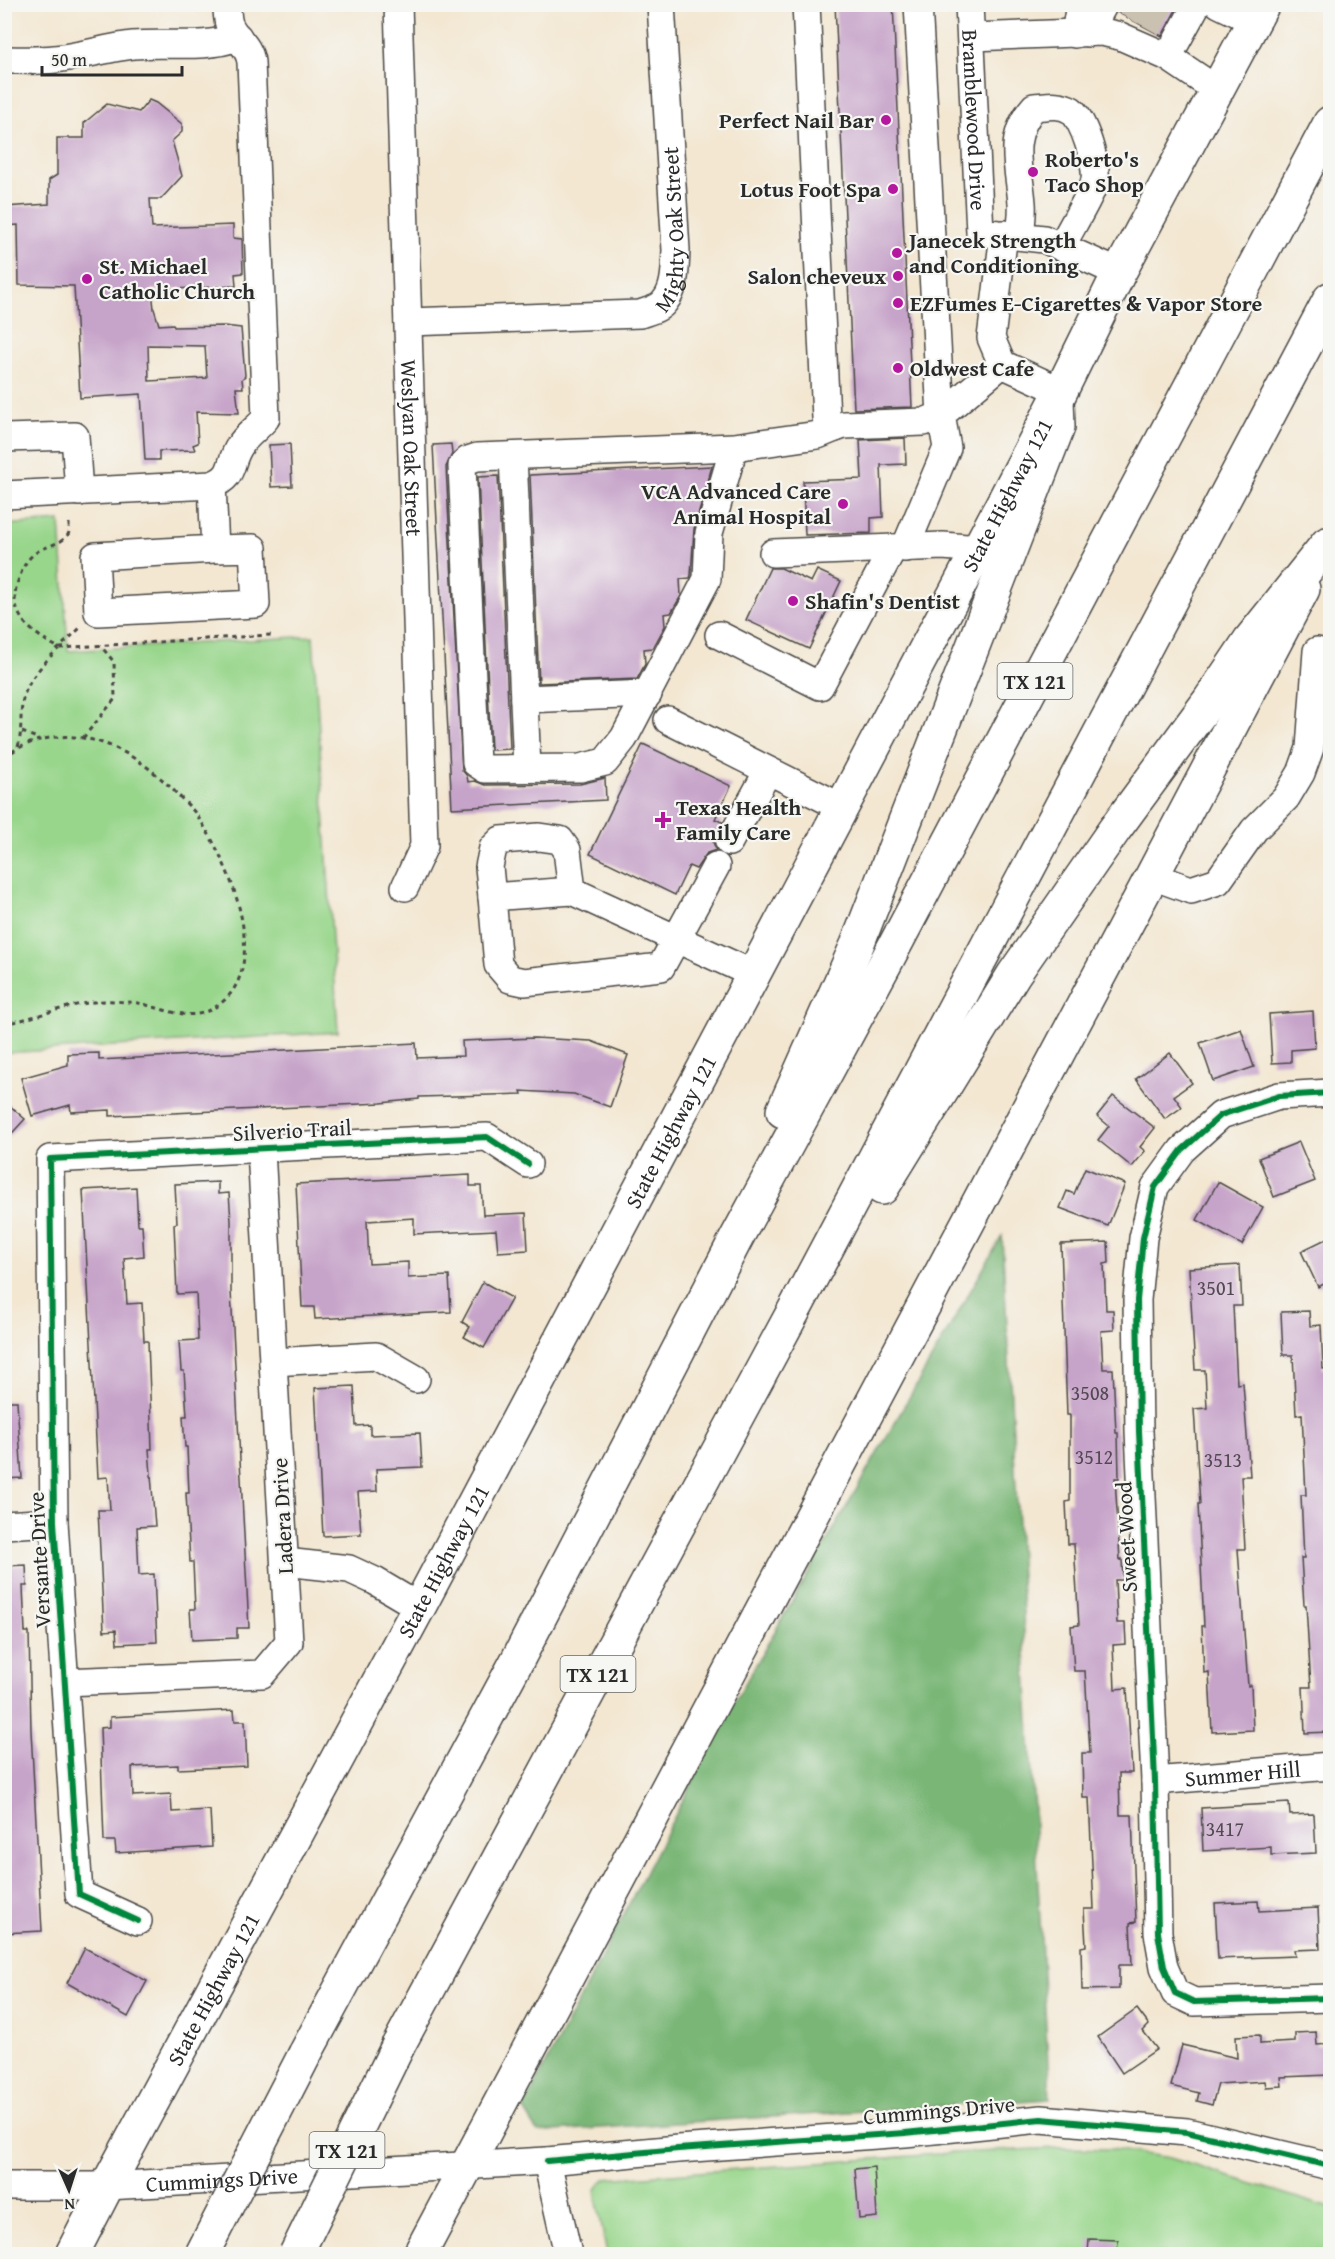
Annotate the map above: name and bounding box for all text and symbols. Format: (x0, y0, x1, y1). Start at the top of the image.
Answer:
street label: Bramblewood Drive (954, 28, 995, 211)
scale bar (42, 39, 182, 77)
text: 50 m (51, 46, 87, 73)
place label: Perfect Nail Bar (719, 104, 874, 136)
marker: Perfect Nail Bar (879, 113, 893, 127)
place label: Roberto's Taco Shop (1045, 143, 1144, 200)
street label: Mighty Oak Street (646, 146, 692, 319)
marker: Roberto's Taco Shop (1026, 165, 1040, 179)
place label: Lotus Foot Spa (740, 173, 882, 205)
marker: Lotus Foot Spa (886, 182, 900, 196)
place label: Janecek Strength and Conditioning (905, 224, 1079, 281)
marker: Janecek Strength and Conditioning (890, 246, 904, 260)
place label: St. Michael Catholic Church (99, 250, 255, 307)
place label: Salon cheveux (747, 260, 886, 292)
marker: Salon cheveux (891, 269, 905, 283)
marker: St. Michael Catholic Church (80, 272, 94, 286)
place label: EZFumes E-Cigarettes & Vapor Store (910, 287, 1263, 319)
marker: EZFumes E-Cigarettes & Vapor Store (891, 296, 905, 310)
place label: Oldwest Cafe (910, 352, 1035, 384)
street label: Weslyan Oak Street (393, 359, 430, 537)
marker: Oldwest Cafe (891, 361, 905, 375)
street label: State Highway 121 (953, 413, 1060, 577)
place label: VCA Advanced Care Animal Hospital (641, 475, 831, 532)
marker: VCA Advanced Care Animal Hospital (836, 497, 850, 511)
place label: Shafin's Dentist (805, 585, 961, 617)
marker: Shafin's Dentist (786, 594, 800, 608)
road number: TX 121 (998, 663, 1072, 699)
place label: Texas Health Family Care (676, 791, 801, 848)
marker: Texas Health Family Care (654, 811, 672, 829)
street label: State Highway 121 (617, 1049, 724, 1214)
street label: Silverio Trail (232, 1111, 352, 1149)
house number: 3501 (1197, 1273, 1235, 1302)
house number: 3508 (1071, 1378, 1109, 1407)
house number: 3512 (1075, 1442, 1113, 1471)
house number: 3513 (1204, 1445, 1242, 1474)
street label: Ladera Drive (263, 1457, 301, 1575)
street label: State Highway 121 (389, 1479, 497, 1644)
street label: Sweet Wood (1107, 1480, 1145, 1593)
street label: Versante Drive (19, 1491, 59, 1629)
road number: TX 121 (560, 1656, 636, 1692)
street label: Summer Hill (1183, 1753, 1302, 1794)
house number: 3417 (1206, 1814, 1244, 1843)
street label: State Highway 121 (159, 1907, 267, 2071)
street label: Cummings Drive (862, 2087, 1016, 2133)
road number: TX 121 (310, 2132, 385, 2168)
street label: Cummings Drive (145, 2159, 299, 2200)
north arrow (39, 2160, 99, 2220)
text: N (64, 2193, 76, 2217)

